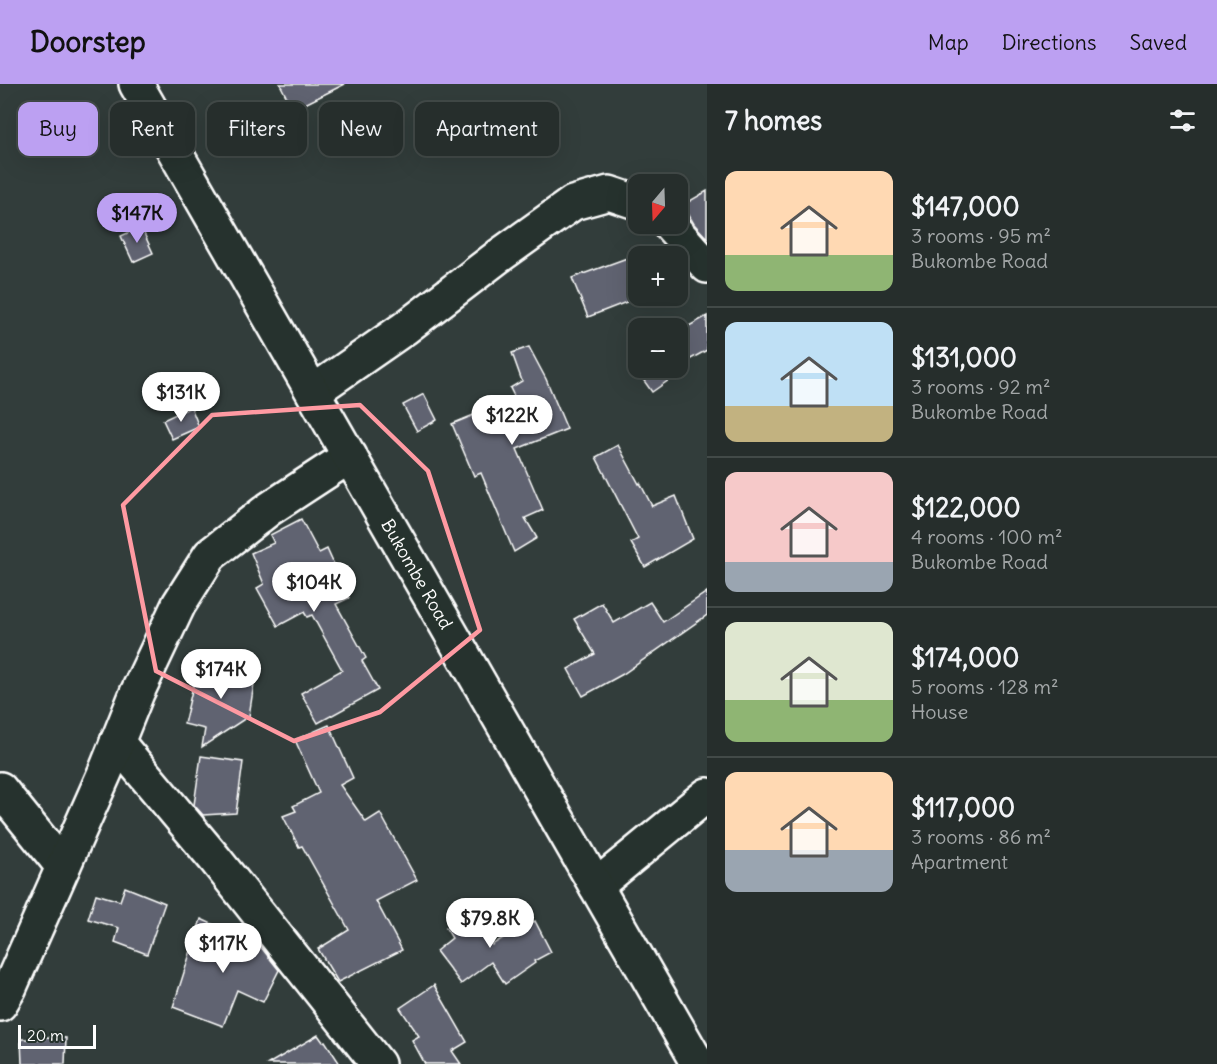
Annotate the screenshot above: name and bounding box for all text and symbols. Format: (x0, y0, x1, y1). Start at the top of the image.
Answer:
text: Doorstep (30, 24, 146, 60)
text: Map (928, 29, 969, 56)
text: Directions (1002, 29, 1096, 56)
text: Saved (1129, 29, 1187, 56)
chip: Buy (18, 102, 98, 156)
chip: Rent (110, 102, 195, 156)
chip: Filters (207, 102, 307, 156)
chip: New (319, 102, 403, 156)
chip: Apartment (415, 102, 559, 156)
text: 7 homes (725, 104, 822, 137)
icon: filters (1166, 104, 1199, 137)
north arrow (628, 174, 688, 234)
map controls (628, 174, 688, 378)
text: $147,000 (911, 190, 1020, 223)
pin: $147K (95, 193, 179, 244)
icon: home (773, 195, 845, 267)
text: $147K (111, 200, 163, 225)
text: 3 rooms · 95 m² (911, 223, 1051, 248)
button: + (628, 246, 688, 306)
text: Bukombe Road (911, 248, 1048, 273)
button: − (628, 318, 688, 378)
text: $131,000 (911, 341, 1017, 374)
icon: home (773, 346, 845, 418)
pin: $131K (139, 372, 223, 423)
text: 3 rooms · 92 m² (911, 374, 1050, 399)
text: $131K (156, 379, 206, 404)
pin: $122K (470, 395, 554, 446)
text: Bukombe Road (911, 399, 1048, 424)
text: $122K (486, 402, 538, 427)
text: $122,000 (911, 491, 1021, 524)
icon: home (773, 496, 845, 568)
street label: Bukombe Road (376, 515, 458, 634)
text: 4 rooms · 100 m² (911, 524, 1062, 549)
text: Bukombe Road (911, 549, 1048, 574)
pin: $104K (272, 562, 356, 613)
text: $104K (286, 569, 342, 594)
text: $174,000 (911, 641, 1019, 674)
icon: home (773, 646, 845, 718)
pin: $174K (179, 649, 263, 700)
text: $174K (195, 656, 247, 681)
text: 5 rooms · 128 m² (911, 674, 1059, 699)
text: House (911, 699, 968, 724)
text: $117,000 (911, 791, 1015, 824)
icon: home (773, 796, 845, 868)
text: 3 rooms · 86 m² (911, 824, 1051, 849)
text: Apartment (911, 849, 1008, 874)
pin: $79.8K (441, 898, 539, 949)
text: $79.8K (460, 905, 520, 930)
pin: $117K (181, 923, 265, 974)
text: $117K (199, 930, 247, 955)
scale bar (18, 1022, 96, 1050)
text: 20 m (27, 1025, 64, 1045)

